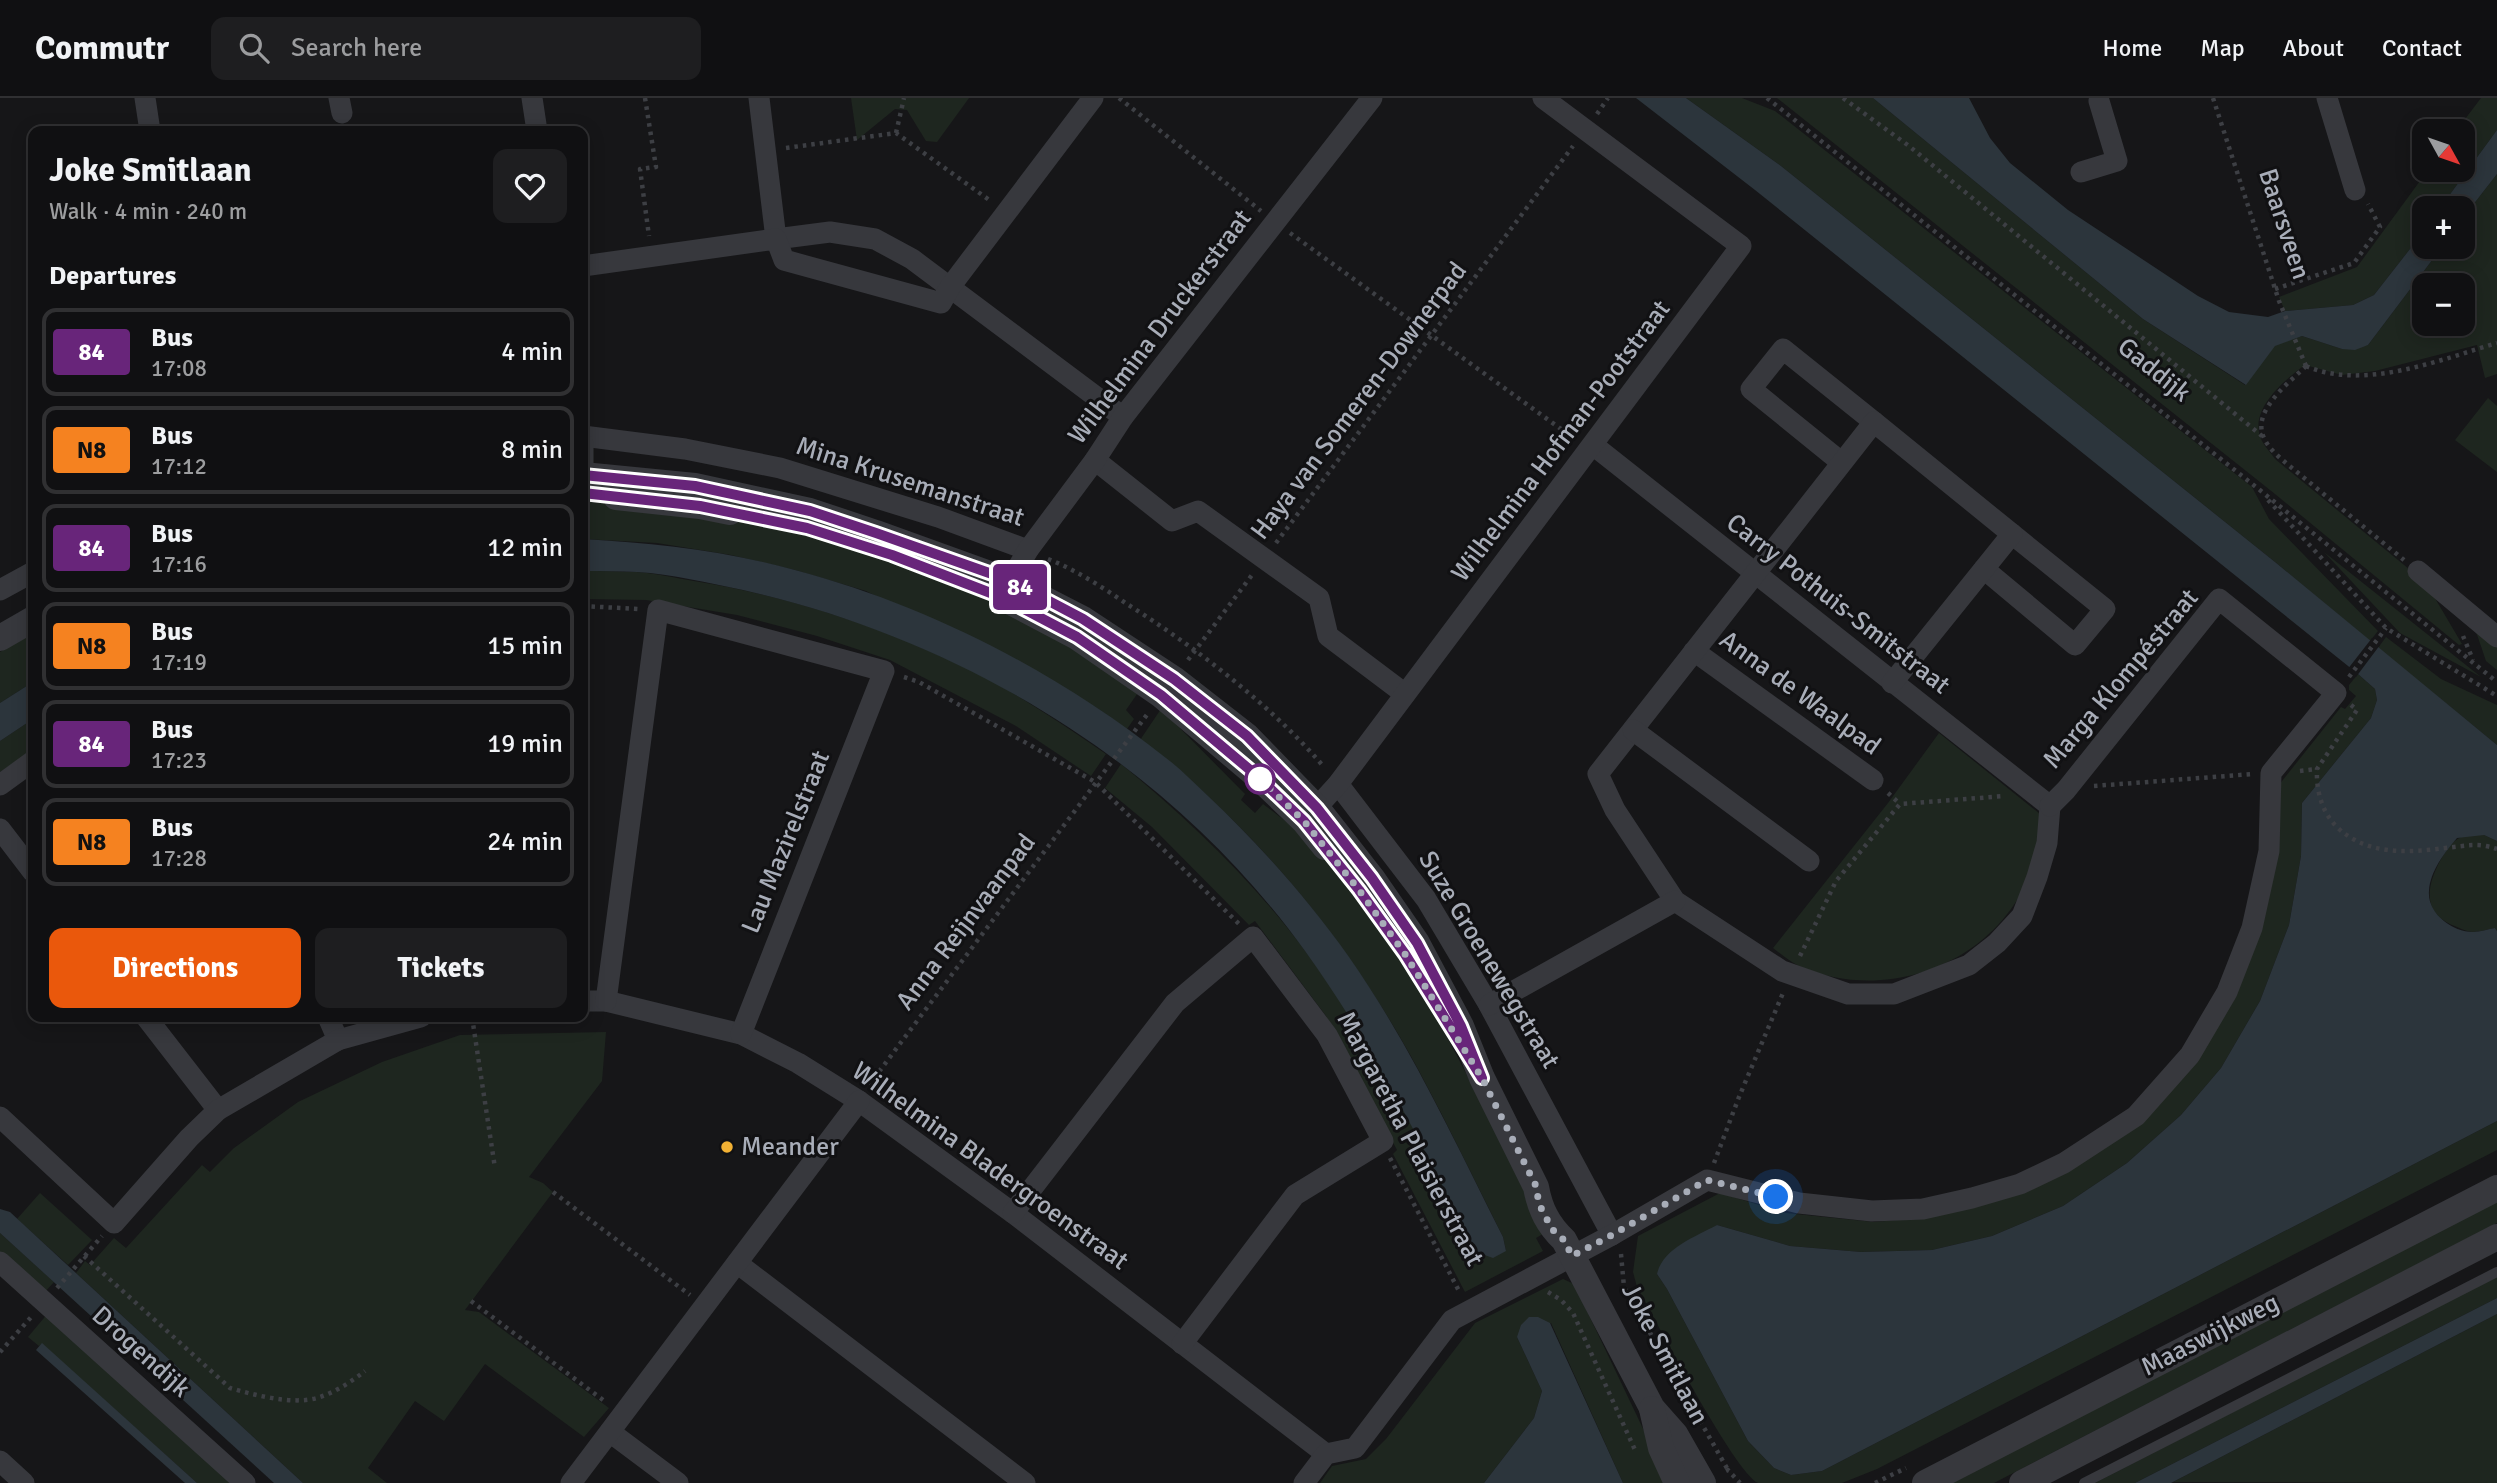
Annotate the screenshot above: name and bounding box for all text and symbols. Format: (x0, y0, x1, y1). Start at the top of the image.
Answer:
search box (211, 17, 701, 80)
text: Commutr (35, 28, 169, 69)
icon: search (235, 29, 273, 67)
text: Search here (291, 32, 422, 64)
text: Home (2102, 33, 2162, 63)
text: Map (2200, 33, 2245, 63)
text: About (2283, 33, 2344, 63)
text: Contact (2382, 33, 2462, 63)
north arrow (2412, 119, 2474, 182)
map controls (2412, 119, 2475, 336)
button: heart (493, 149, 567, 223)
text: Joke Smitlaan (49, 150, 252, 191)
street label: Baarsveen (2251, 164, 2317, 284)
button: + (2412, 196, 2475, 259)
text: Walk · 4 min · 240 m (49, 197, 247, 226)
street label: Wilhelmina Druckerstraat (1061, 203, 1259, 451)
street label: Haya van Someren-Downerpad (1244, 256, 1474, 546)
text: Departures (49, 260, 176, 292)
button: − (2412, 273, 2475, 336)
street label: Wilhelmina Hofman-Pootstraat (1445, 294, 1677, 588)
text: Bus (151, 322, 193, 354)
street label: Gaddijk (2111, 331, 2197, 409)
text: 4 min (501, 336, 563, 368)
text: 84 (79, 337, 104, 367)
text: 17:08 (151, 354, 207, 383)
text: Bus (151, 420, 193, 452)
street label: Mina Krusemanstraat (792, 430, 1028, 534)
text: 8 min (501, 434, 563, 466)
text: N8 (77, 435, 106, 465)
text: 17:12 (151, 452, 207, 481)
street label: Carry Pothuis-Smitstraat (1720, 507, 1956, 701)
text: Bus (151, 518, 193, 550)
text: 12 min (487, 532, 563, 564)
text: 84 (79, 533, 104, 563)
text: 17:16 (151, 550, 207, 579)
line badge: 84 (988, 564, 1052, 610)
text: 84 (1007, 572, 1033, 602)
street label: Marga Klompéstraat (2036, 583, 2206, 775)
text: Bus (151, 616, 193, 648)
street label: Anna de Waalpad (1713, 624, 1887, 762)
text: 15 min (487, 630, 563, 662)
text: N8 (77, 631, 106, 661)
text: 17:19 (151, 648, 207, 677)
text: Bus (151, 714, 193, 746)
text: 19 min (487, 728, 563, 760)
text: 84 (79, 729, 104, 759)
text: 17:23 (151, 746, 207, 775)
street label: Lau Mazirelstraat (735, 746, 837, 938)
unlabelled marker (1245, 764, 1275, 794)
text: Bus (151, 812, 193, 844)
text: 24 min (487, 826, 563, 858)
text: N8 (77, 827, 106, 857)
street label: Anna Reijnvaanpad (889, 828, 1043, 1016)
text: 17:28 (151, 844, 207, 873)
street label: Suze Groenewegstraat (1411, 845, 1567, 1075)
button: Directions (49, 928, 301, 1008)
button: Tickets (315, 928, 567, 1008)
street label: Margaretha Plaisierstraat (1329, 1006, 1491, 1272)
street label: Wilhelmina Bladergroenstraat (846, 1055, 1134, 1277)
place label: Meander (741, 1131, 839, 1163)
marker: Meander (719, 1139, 735, 1155)
your location (1758, 1179, 1793, 1214)
street label: Joke Smitlaan (1614, 1278, 1716, 1430)
street label: Maaswijkweg (2136, 1287, 2284, 1383)
street label: Drogendijk (85, 1300, 197, 1404)

